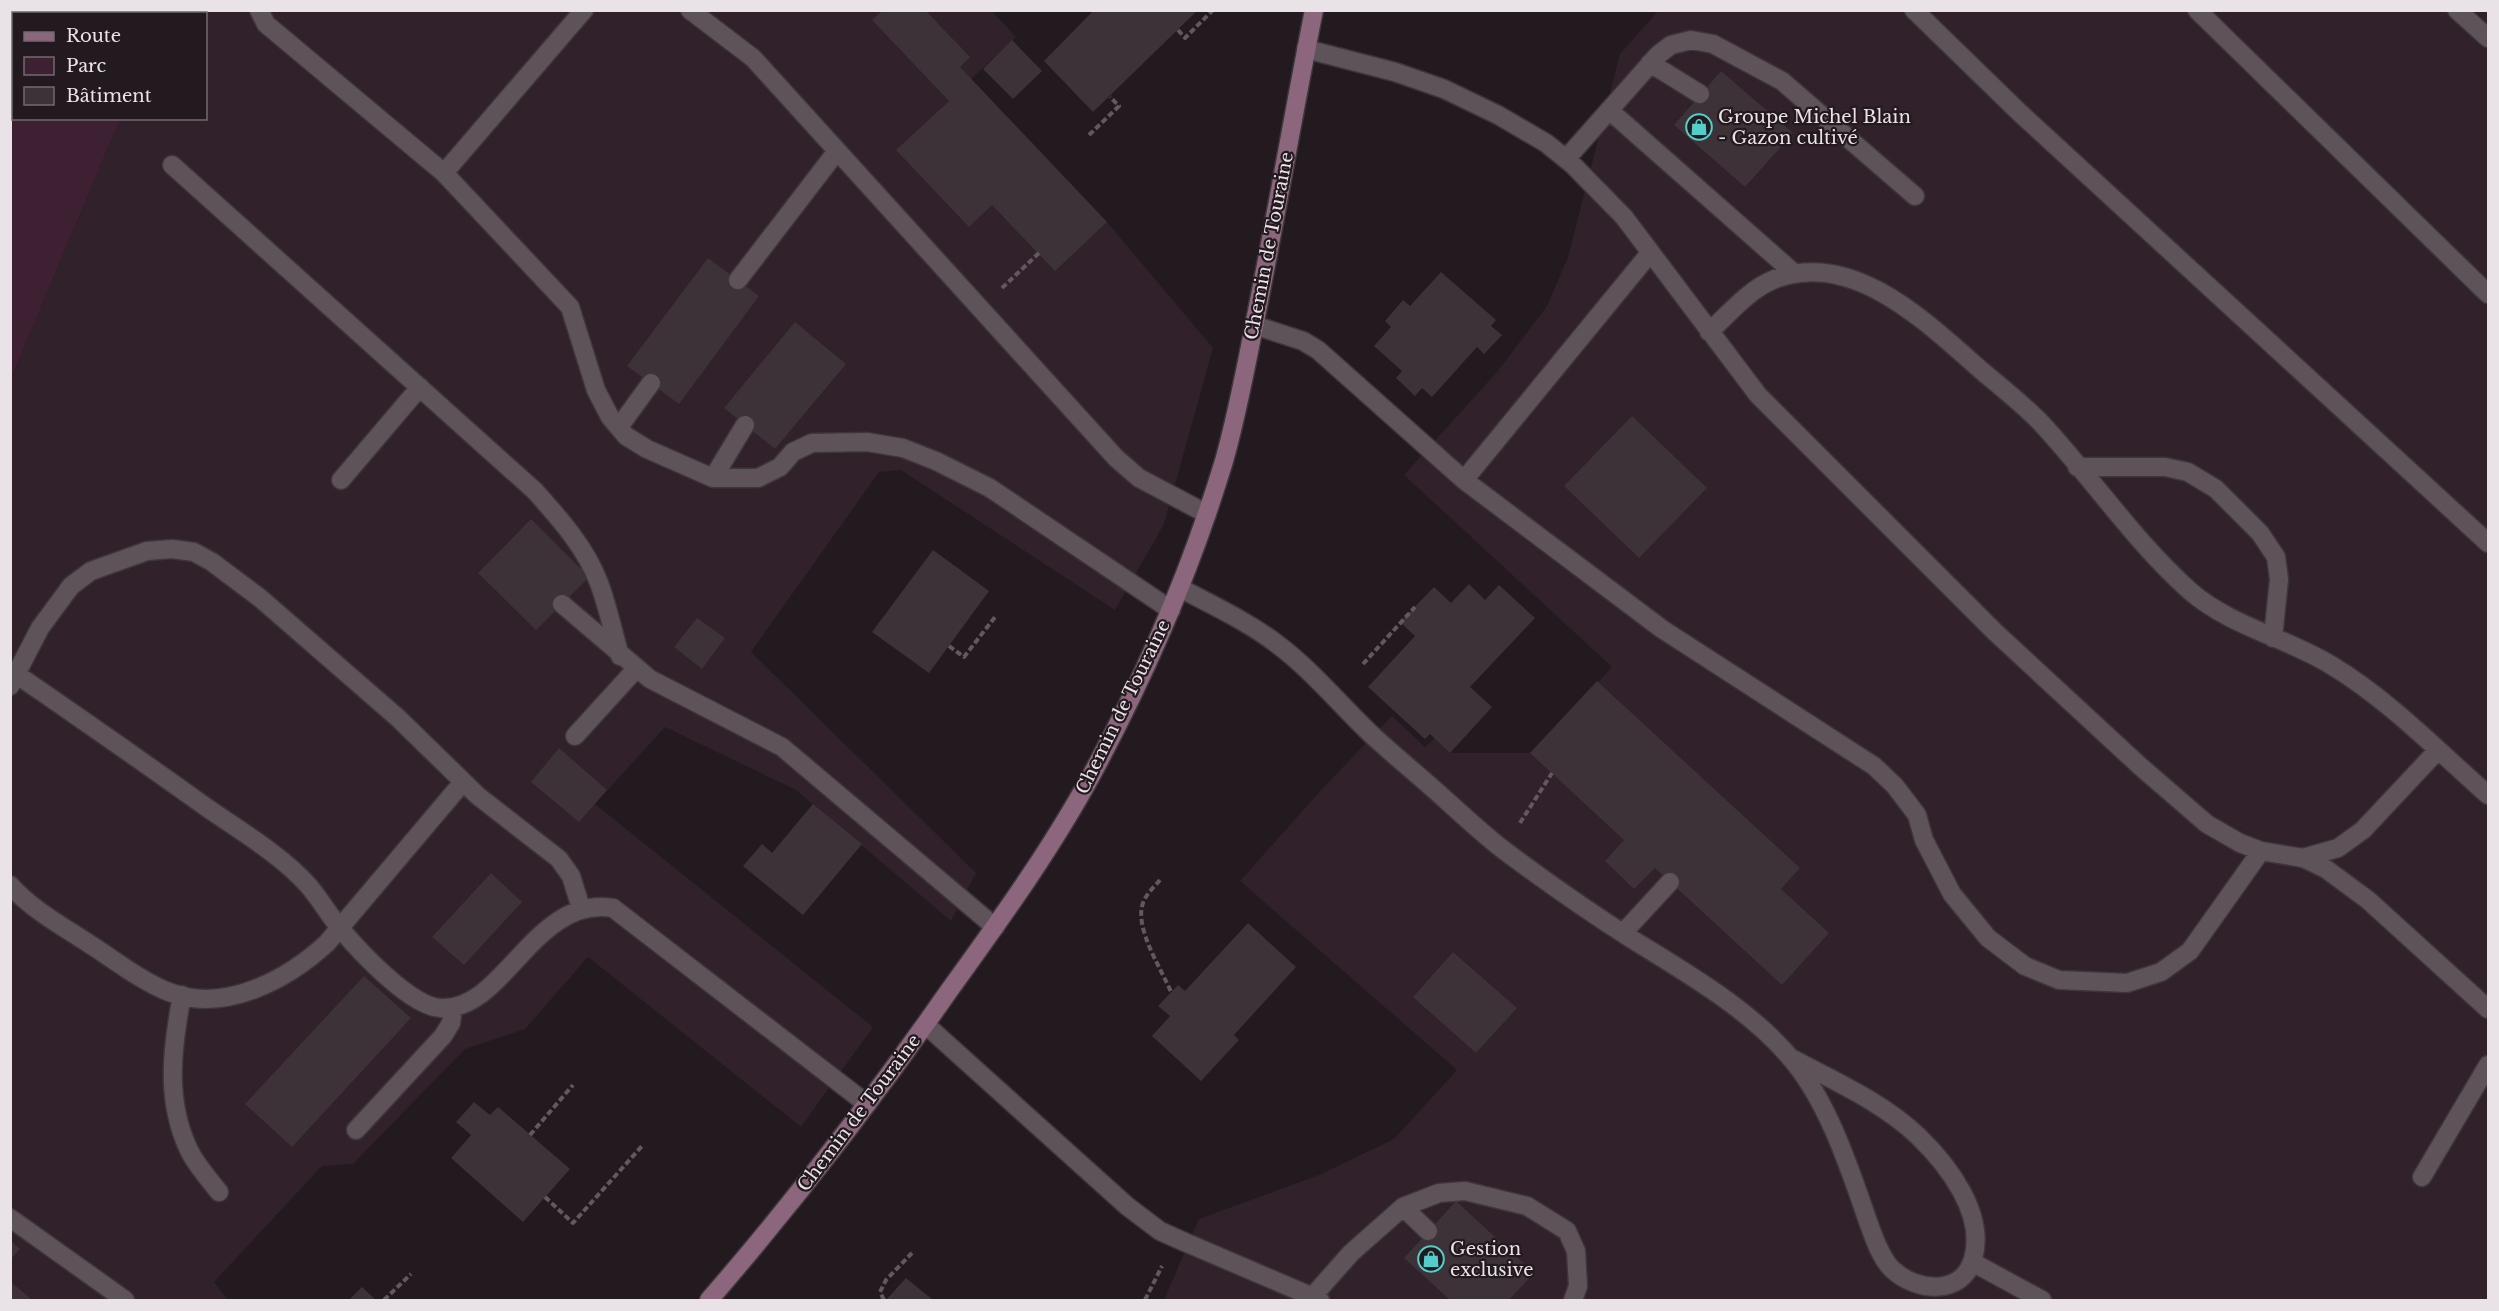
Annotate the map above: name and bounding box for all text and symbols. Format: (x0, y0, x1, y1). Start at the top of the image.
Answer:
legend (12, 12, 207, 120)
text: Route (66, 25, 121, 47)
text: Parc (66, 55, 107, 77)
text: Bâtiment (66, 85, 152, 107)
place label: Groupe Michel Blain - Gazon cultivé (1718, 106, 1911, 149)
shop icon: Groupe Michel Blain - Gazon cultivé (1684, 112, 1714, 142)
street label: Chemin de Touraine (1240, 150, 1298, 342)
street label: Chemin de Touraine (1071, 616, 1175, 798)
street label: Chemin de Touraine (793, 1030, 925, 1196)
place label: Gestion exclusive (1450, 1238, 1533, 1281)
shop icon: Gestion exclusive (1416, 1244, 1446, 1274)

